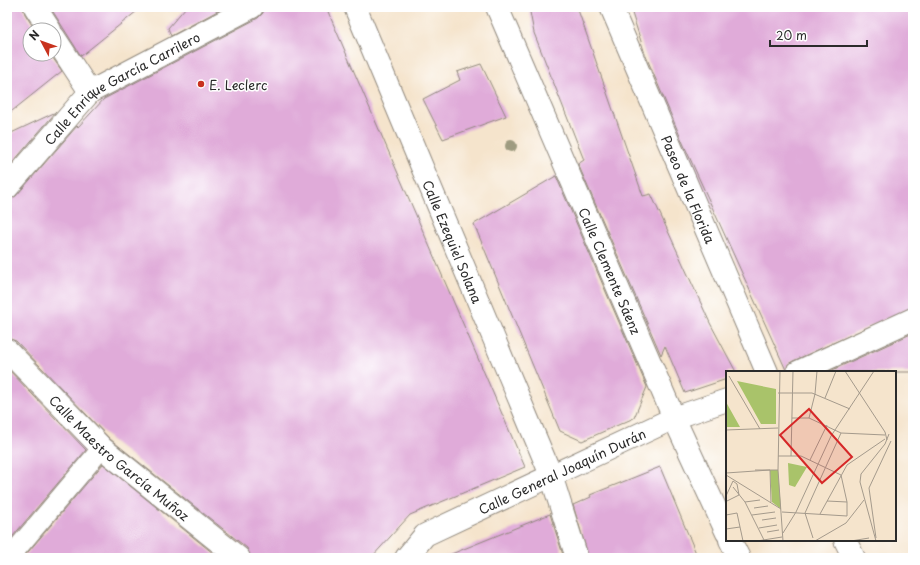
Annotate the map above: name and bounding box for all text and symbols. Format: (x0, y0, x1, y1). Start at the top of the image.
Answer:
north arrow (22, 22, 62, 62)
scale bar (770, 22, 867, 48)
text: N (25, 26, 44, 44)
text: 20 m (776, 26, 807, 44)
street label: Calle Enrique García Carrilero (39, 27, 203, 148)
place label: E. Leclerc (209, 75, 268, 94)
marker: E. Leclerc (196, 79, 206, 89)
street label: Paseo de la Florida (657, 132, 721, 247)
street label: Calle Ezequiel Solana (419, 177, 488, 307)
street label: Calle Clemente Sáenz (575, 204, 646, 337)
inset map (726, 371, 896, 541)
street label: Calle Maestro García Muñoz (46, 390, 194, 525)
street label: Calle General Joaquín Durán (475, 423, 649, 518)

